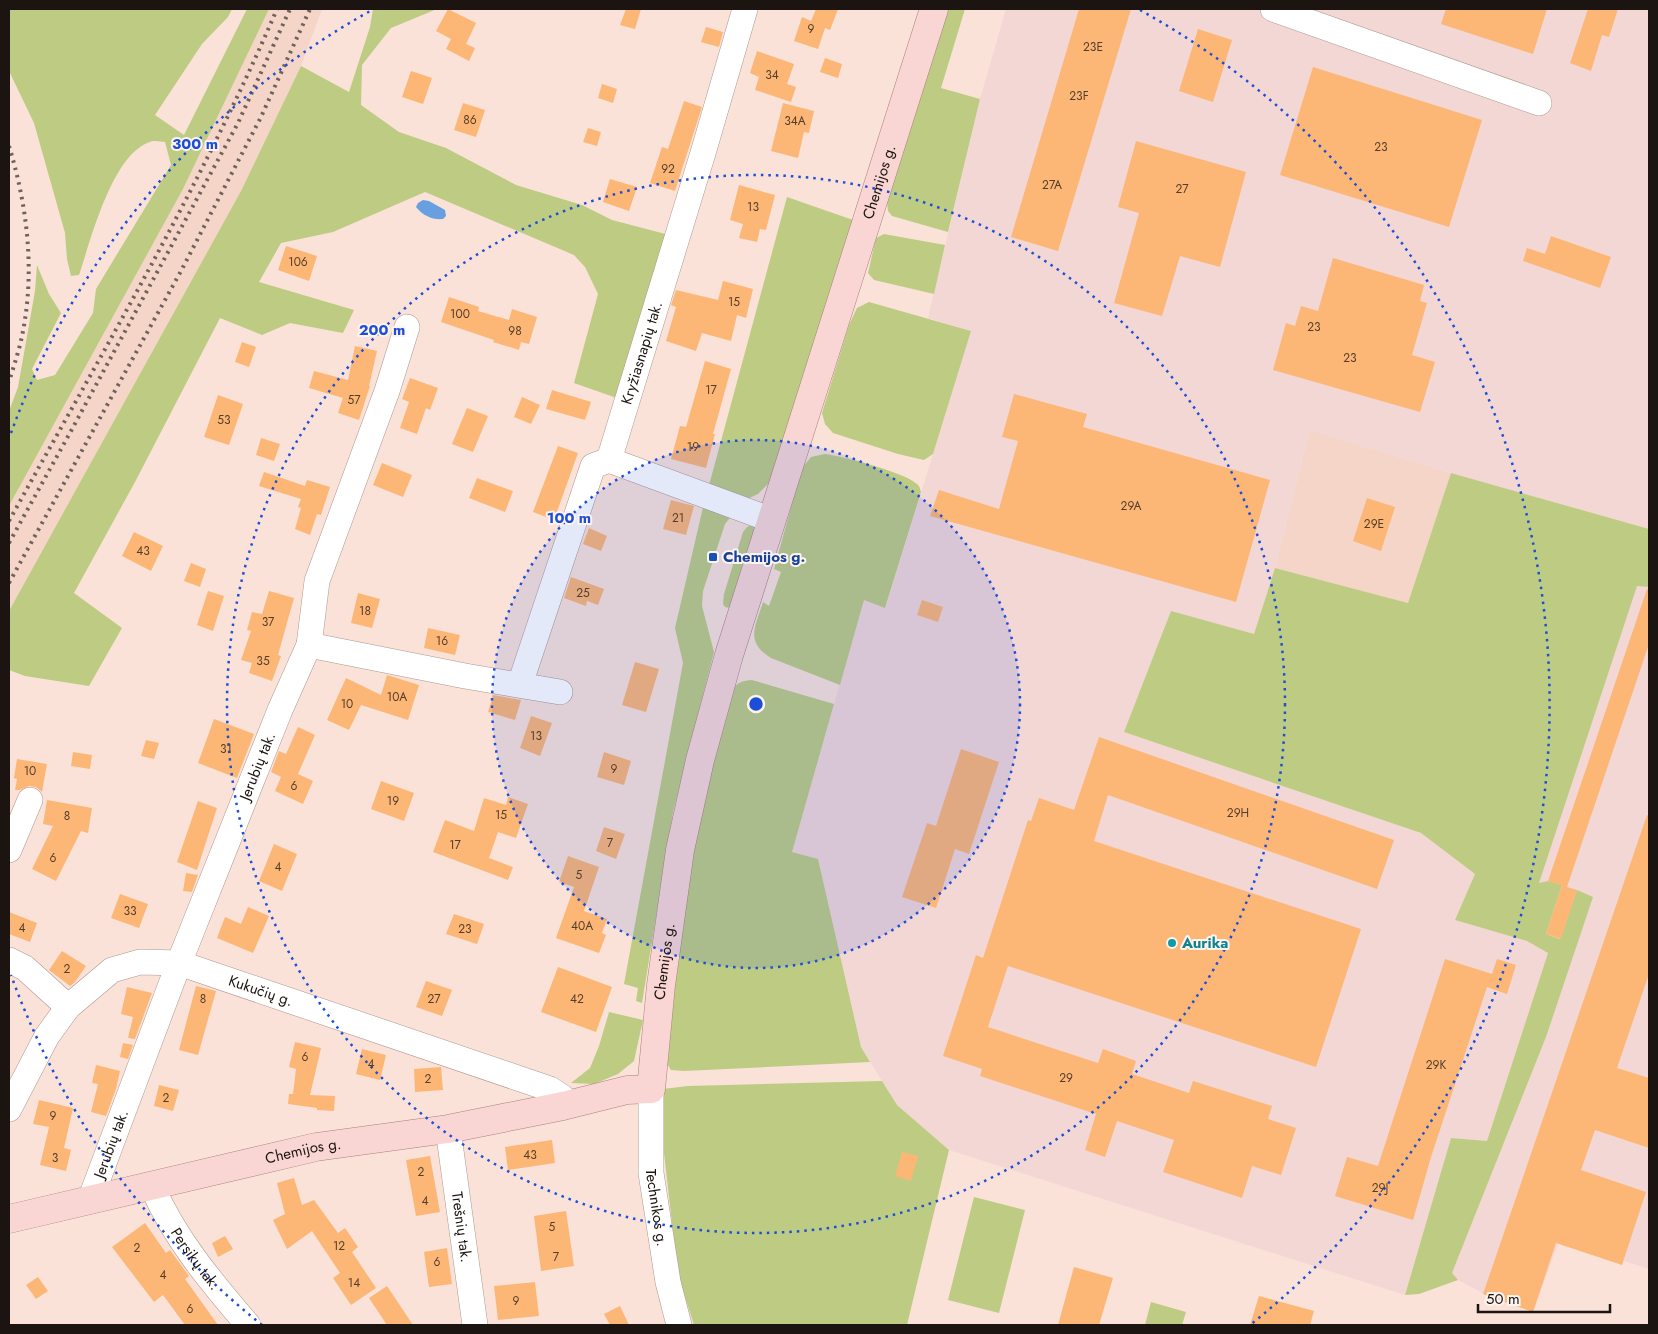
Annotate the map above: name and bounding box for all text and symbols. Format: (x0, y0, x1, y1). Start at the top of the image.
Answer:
house number: 9 (808, 20, 815, 38)
house number: 23E (1083, 38, 1103, 56)
house number: 34 (765, 66, 779, 84)
house number: 23F (1069, 87, 1089, 105)
house number: 86 (463, 111, 477, 129)
house number: 34A (784, 112, 806, 130)
text: 300 m (172, 133, 218, 155)
house number: 23 (1374, 138, 1388, 156)
street label: Chemijos g. (857, 142, 901, 222)
house number: 92 (661, 160, 675, 178)
house number: 27A (1042, 176, 1062, 194)
house number: 27 (1175, 180, 1189, 198)
house number: 13 (747, 198, 759, 216)
house number: 106 (288, 253, 308, 271)
house number: 15 (728, 293, 740, 311)
street label: Kryžiasnapių tak. (616, 298, 668, 407)
house number: 100 (450, 305, 470, 323)
house number: 23 (1307, 318, 1321, 336)
text: 200 m (359, 319, 405, 341)
house number: 98 (508, 322, 522, 340)
house number: 23 (1343, 349, 1357, 367)
house number: 17 (705, 381, 718, 399)
house number: 57 (347, 391, 361, 409)
house number: 53 (217, 411, 231, 429)
house number: 19 (687, 438, 699, 456)
house number: 29A (1121, 497, 1141, 515)
text: 100 m (547, 507, 591, 529)
house number: 21 (672, 509, 684, 527)
house number: 29E (1364, 515, 1384, 533)
house number: 43 (136, 542, 150, 560)
place label: Chemijos g. (723, 546, 805, 568)
marker: Chemijos g. (707, 551, 719, 563)
house number: 25 (576, 584, 590, 602)
house number: 18 (359, 602, 371, 620)
house number: 37 (262, 613, 275, 631)
house number: 16 (436, 632, 448, 650)
house number: 35 (256, 652, 270, 670)
house number: 10A (387, 688, 407, 706)
house number: 10 (341, 695, 353, 713)
centre of rings (747, 695, 765, 713)
house number: 13 (530, 727, 542, 745)
street label: Jerubių tak. (233, 729, 281, 805)
house number: 31 (220, 740, 232, 758)
house number: 9 (611, 760, 618, 778)
house number: 10 (24, 762, 36, 780)
house number: 6 (291, 777, 298, 795)
house number: 19 (387, 792, 399, 810)
house number: 29H (1227, 804, 1249, 822)
house number: 15 (495, 806, 507, 824)
house number: 8 (64, 807, 70, 825)
house number: 7 (607, 834, 614, 852)
house number: 17 (449, 836, 462, 854)
house number: 6 (50, 849, 57, 867)
house number: 4 (275, 858, 282, 876)
house number: 5 (576, 866, 583, 884)
house number: 33 (123, 902, 137, 920)
house number: 40A (571, 917, 593, 935)
house number: 4 (19, 919, 26, 937)
house number: 23 (458, 920, 472, 938)
street label: Chemijos g. (649, 922, 681, 1001)
place label: Aurika (1181, 932, 1228, 954)
marker: Aurika (1166, 937, 1178, 949)
house number: 2 (64, 960, 71, 978)
street label: Kukučių g. (226, 970, 296, 1012)
house number: 8 (200, 990, 206, 1008)
house number: 27 (427, 990, 441, 1008)
house number: 42 (570, 990, 584, 1008)
house number: 6 (302, 1048, 309, 1066)
house number: 4 (368, 1055, 375, 1073)
house number: 29K (1426, 1056, 1446, 1074)
house number: 29 (1059, 1069, 1073, 1087)
house number: 2 (425, 1070, 432, 1088)
house number: 2 (163, 1089, 170, 1107)
street label: Jerubių tak. (87, 1106, 134, 1183)
house number: 9 (50, 1107, 57, 1125)
street label: Chemijos g. (263, 1133, 342, 1170)
house number: 43 (523, 1146, 537, 1164)
house number: 3 (52, 1149, 59, 1167)
house number: 2 (418, 1163, 425, 1181)
street label: Technikos g. (640, 1169, 673, 1248)
house number: 29J (1372, 1179, 1388, 1197)
street label: Trešnių tak. (446, 1190, 477, 1264)
house number: 4 (422, 1192, 429, 1210)
house number: 5 (549, 1218, 556, 1236)
street label: Persikų tak. (165, 1224, 225, 1295)
house number: 12 (333, 1237, 345, 1255)
house number: 2 (134, 1239, 141, 1257)
house number: 7 (553, 1248, 560, 1266)
house number: 6 (434, 1253, 441, 1271)
house number: 4 (160, 1266, 167, 1284)
house number: 14 (348, 1274, 360, 1292)
scale bar (1478, 1282, 1610, 1314)
text: 50 m (1486, 1288, 1520, 1310)
house number: 9 (513, 1292, 520, 1310)
house number: 6 (187, 1300, 194, 1318)

